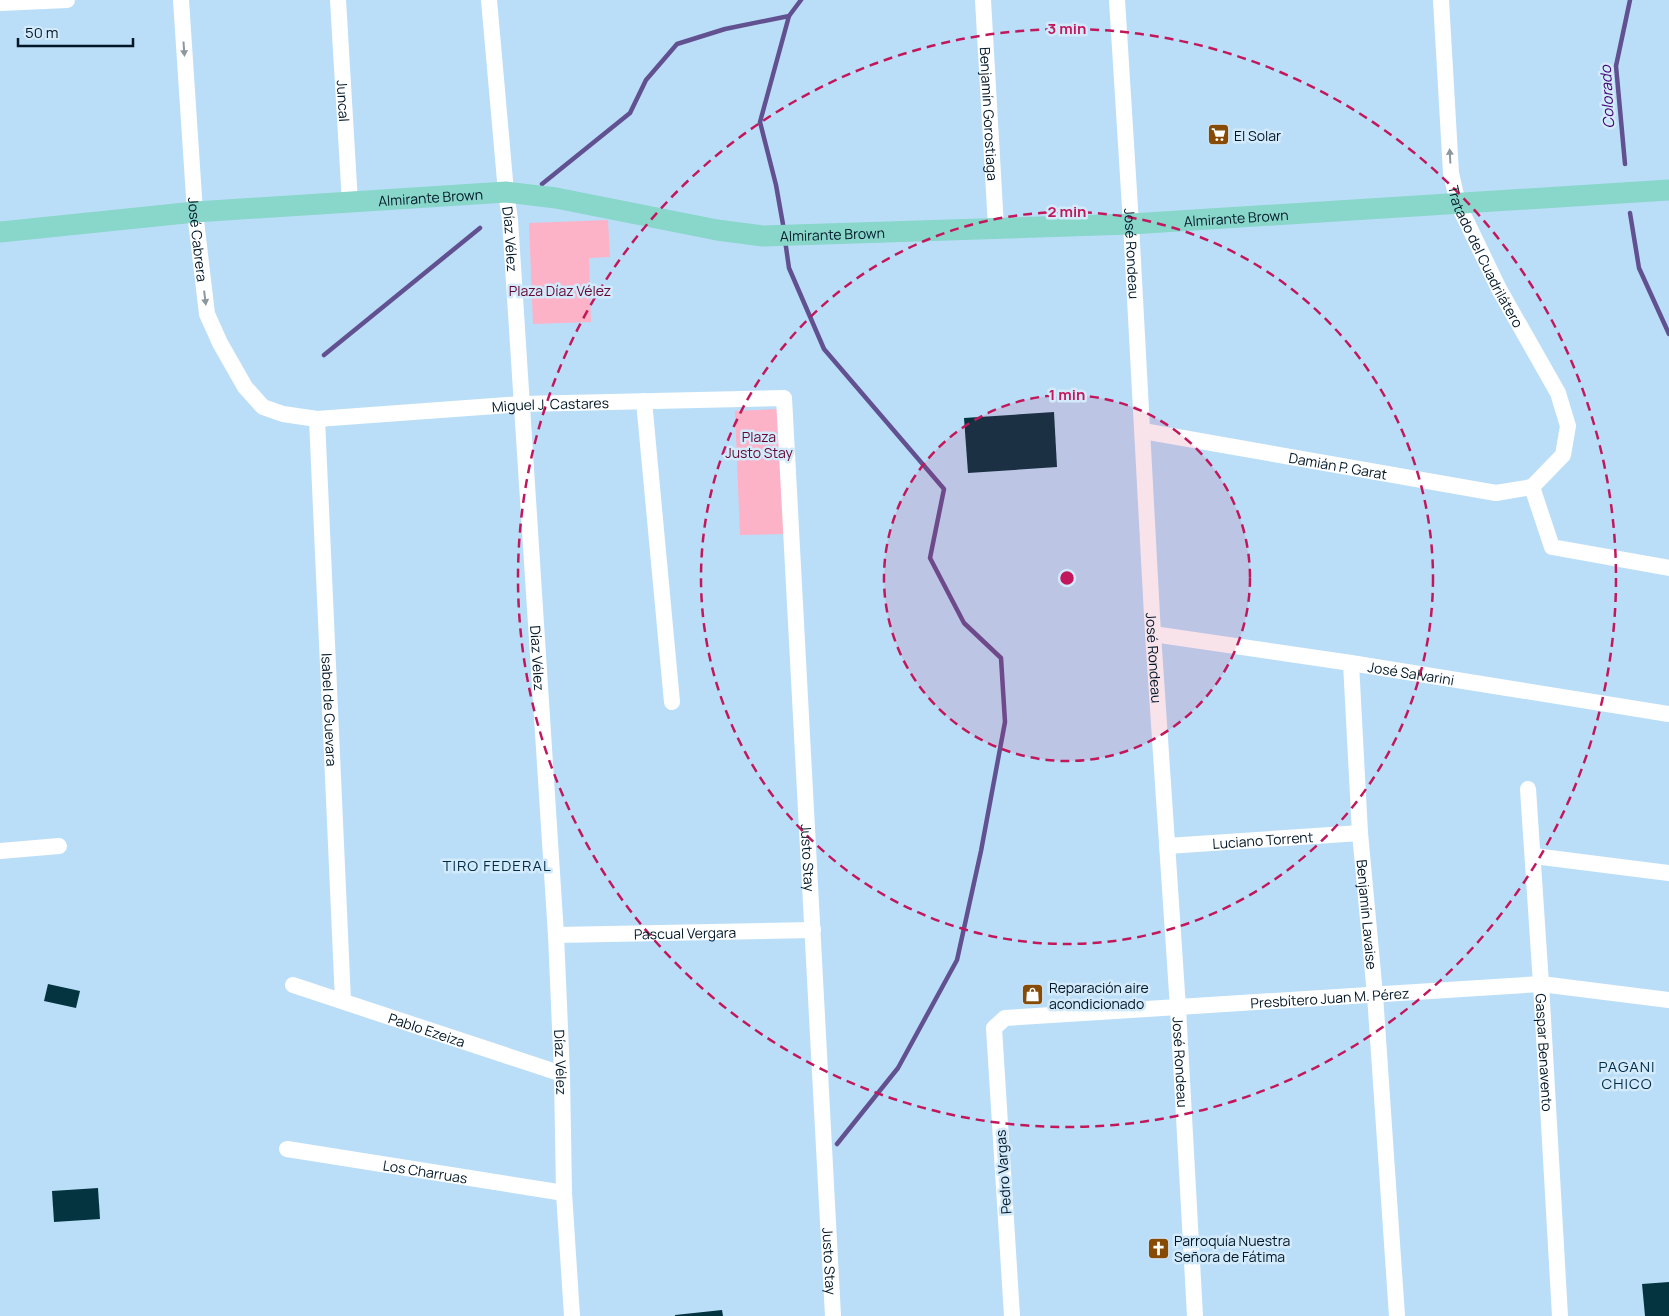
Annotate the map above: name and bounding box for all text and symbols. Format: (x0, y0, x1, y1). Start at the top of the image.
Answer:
scale bar (18, 15, 132, 47)
text: 3 min (1048, 18, 1086, 39)
text: 50 m (25, 22, 59, 43)
one-way arrow (180, 41, 188, 57)
street label: Benjamín Gorostiaga (976, 46, 1003, 181)
water label: Colorado (1595, 64, 1619, 129)
street label: Juncal (333, 79, 355, 122)
supermarket icon: El Solar (1206, 123, 1230, 147)
place label: El Solar (1234, 126, 1281, 145)
one-way arrow (1445, 147, 1453, 163)
street label: Tratado del Cuadrilátero (1445, 183, 1528, 331)
street label: Almirante Brown (377, 184, 484, 210)
street label: José Cabrera (185, 197, 213, 283)
text: 2 min (1047, 201, 1087, 222)
street label: Díaz Vélez (499, 205, 523, 272)
street label: Almirante Brown (1183, 205, 1289, 230)
street label: José Rondeau (1121, 208, 1145, 299)
street label: Almirante Brown (780, 223, 885, 245)
park label: Plaza Díaz Vélez (509, 281, 611, 300)
one-way arrow (201, 290, 209, 306)
text: 1 min (1049, 384, 1085, 405)
street label: Miguel J. Castares (491, 393, 609, 416)
park label: Plaza Justo Stay (725, 427, 793, 462)
street label: Damián P. Garat (1287, 447, 1389, 483)
centre of rings (1058, 569, 1076, 587)
street label: José Rondeau (1142, 612, 1167, 704)
street label: Díaz Vélez (527, 625, 550, 691)
street label: Isabel de Guevara (318, 653, 342, 767)
street label: José Salvarini (1367, 656, 1456, 689)
street label: Justo Stay (797, 823, 820, 893)
street label: Luciano Torrent (1212, 827, 1314, 852)
district label: TIRO FEDERAL (442, 855, 552, 876)
street label: Benjamín Lavaise (1353, 859, 1382, 970)
street label: Pascual Vergara (634, 922, 736, 943)
place label: Reparación aire acondicionado (1049, 978, 1149, 1013)
shop icon: Reparación aire acondicionado (1021, 983, 1045, 1007)
street label: Presbítero Juan M. Pérez (1250, 983, 1410, 1012)
street label: Gaspar Benavento (1532, 993, 1558, 1112)
street label: Pablo Ezeiza (386, 1008, 468, 1051)
street label: José Rondeau (1169, 1016, 1193, 1108)
street label: Díaz Vélez (551, 1029, 572, 1095)
district label: PAGANI CHICO (1598, 1056, 1656, 1094)
street label: Pedro Vargas (991, 1129, 1015, 1215)
street label: Los Charruas (382, 1155, 469, 1187)
street label: Justo Stay (819, 1227, 841, 1296)
place label: Parroquía Nuestra Señora de Fátima (1174, 1231, 1290, 1266)
church icon: Parroquía Nuestra Señora de Fátima (1146, 1236, 1170, 1260)

